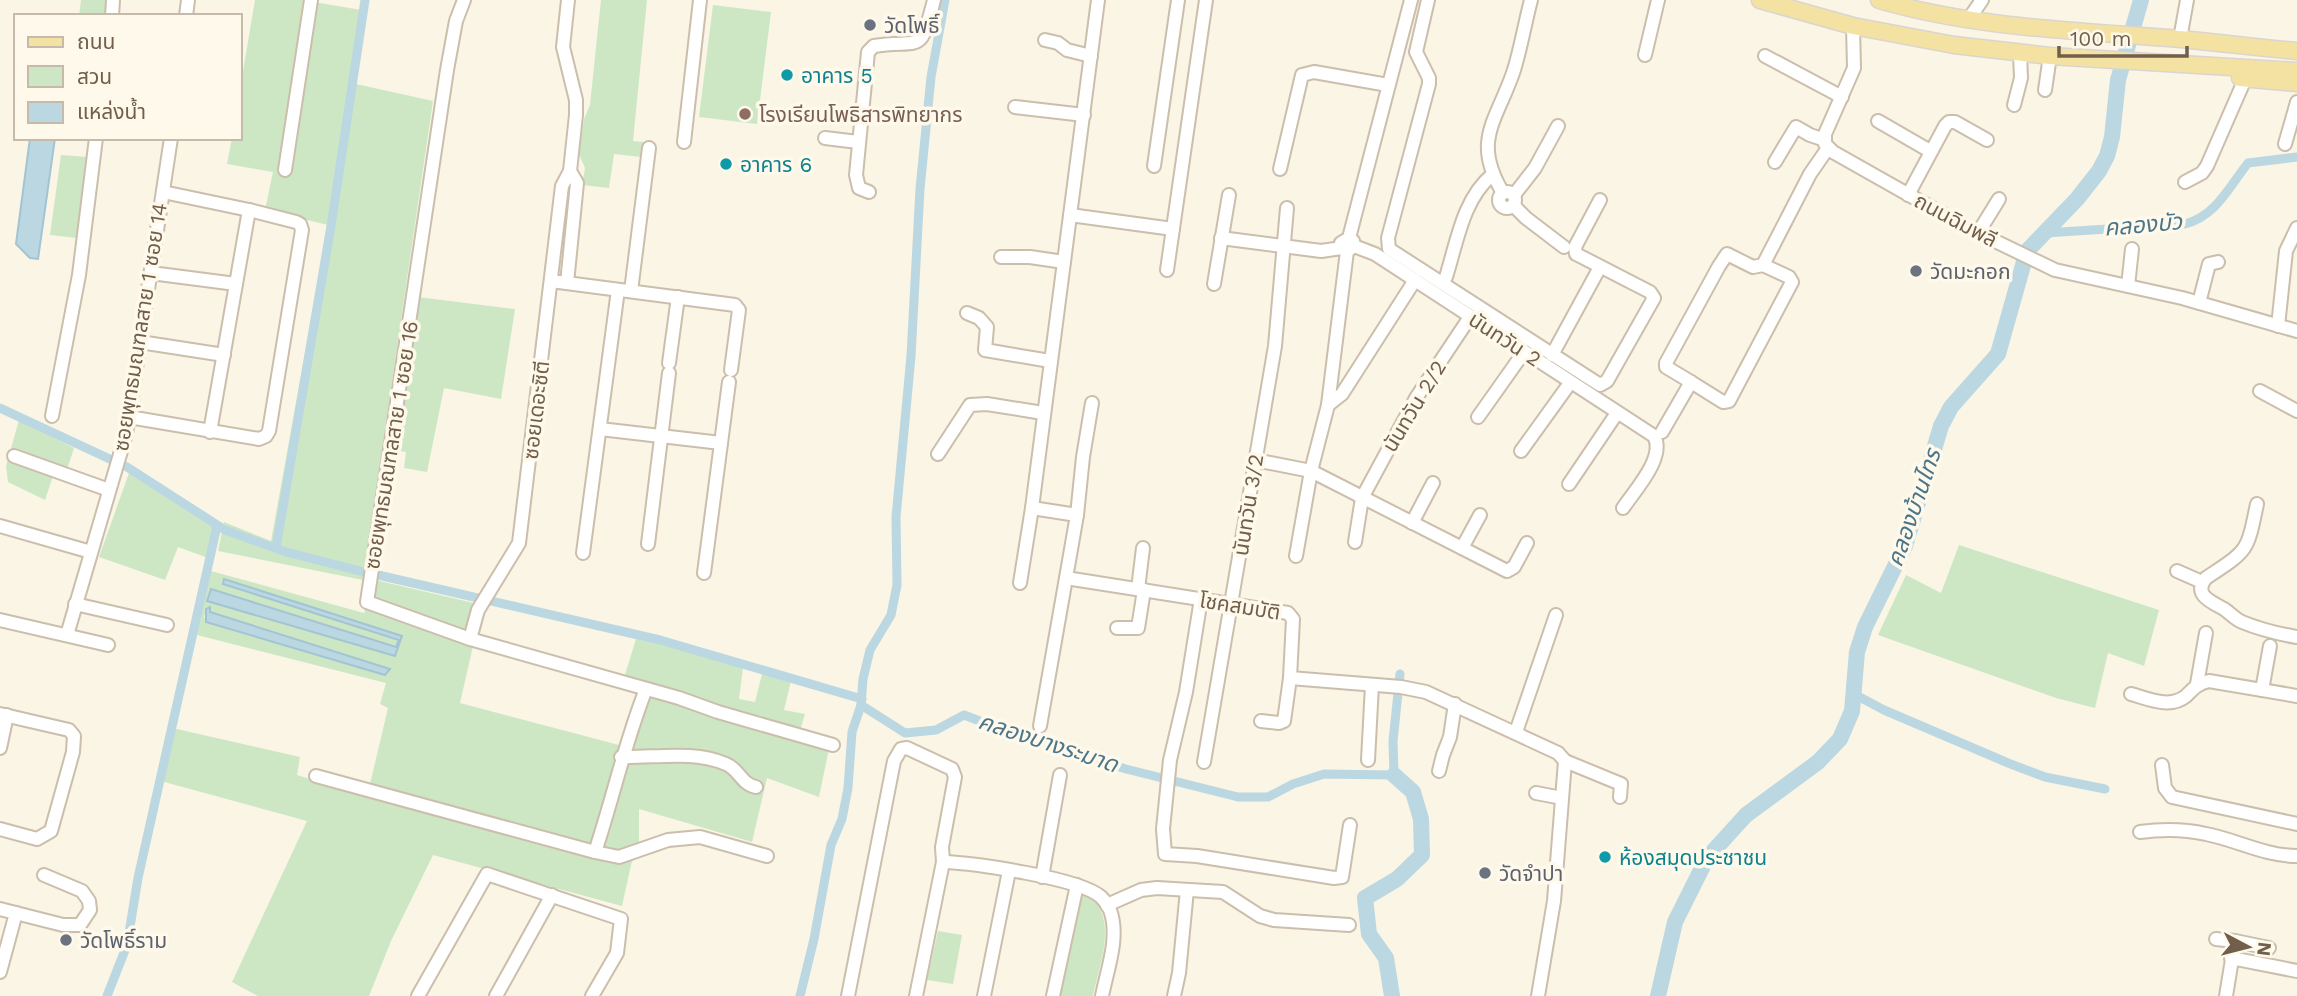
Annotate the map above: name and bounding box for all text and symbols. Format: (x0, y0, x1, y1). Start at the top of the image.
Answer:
place label: วัดโพธิ์ (884, 13, 940, 38)
legend (14, 14, 242, 140)
scale bar (2059, 14, 2187, 58)
marker: วัดโพธิ์ (862, 17, 878, 33)
text: 100 m (2070, 26, 2132, 51)
text: ถนน (77, 29, 115, 54)
place label: อาคาร 5 (801, 63, 873, 88)
text: สวน (77, 64, 112, 89)
marker: อาคาร 5 (779, 67, 795, 83)
text: แหล่งน้ำ (77, 97, 146, 124)
place label: โรงเรียนโพธิสารพิทยากร (759, 102, 962, 127)
marker: โรงเรียนโพธิสารพิทยากร (737, 106, 753, 122)
place label: อาคาร 6 (740, 152, 812, 177)
marker: อาคาร 6 (718, 156, 734, 172)
street label: ถนนฉิมพลี (1910, 188, 2002, 252)
street label: ซอยพุทธมณฑลสาย 1 ซอย 14 (108, 201, 173, 453)
water label: คลองบัว (2103, 208, 2184, 242)
place label: วัดมะกอก (1930, 259, 2011, 284)
marker: วัดมะกอก (1908, 263, 1924, 279)
street label: นันทวัน 2 (1464, 306, 1546, 372)
street label: ซอยพุทธมณฑลสาย 1 ซอย 16 (359, 319, 424, 571)
street label: นันทวัน 2/2 (1377, 356, 1451, 456)
street label: ซอยเดอะซิตี (518, 359, 554, 461)
water label: คลองบ้านไทร (1881, 444, 1947, 570)
street label: นันทวัน 3/2 (1228, 452, 1268, 558)
street label: โชคสมบัติ (1198, 587, 1282, 625)
water label: คลองบางระมาด (975, 708, 1122, 779)
place label: ห้องสมุดประชาชน (1619, 845, 1767, 871)
marker: ห้องสมุดประชาชน (1597, 849, 1613, 865)
place label: วัดจำปา (1499, 861, 1563, 886)
marker: วัดจำปา (1477, 865, 1493, 881)
north arrow (2213, 912, 2283, 982)
place label: วัดโพธิ์ราม (80, 928, 167, 953)
marker: วัดโพธิ์ราม (58, 932, 74, 948)
text: N (2252, 941, 2277, 957)

